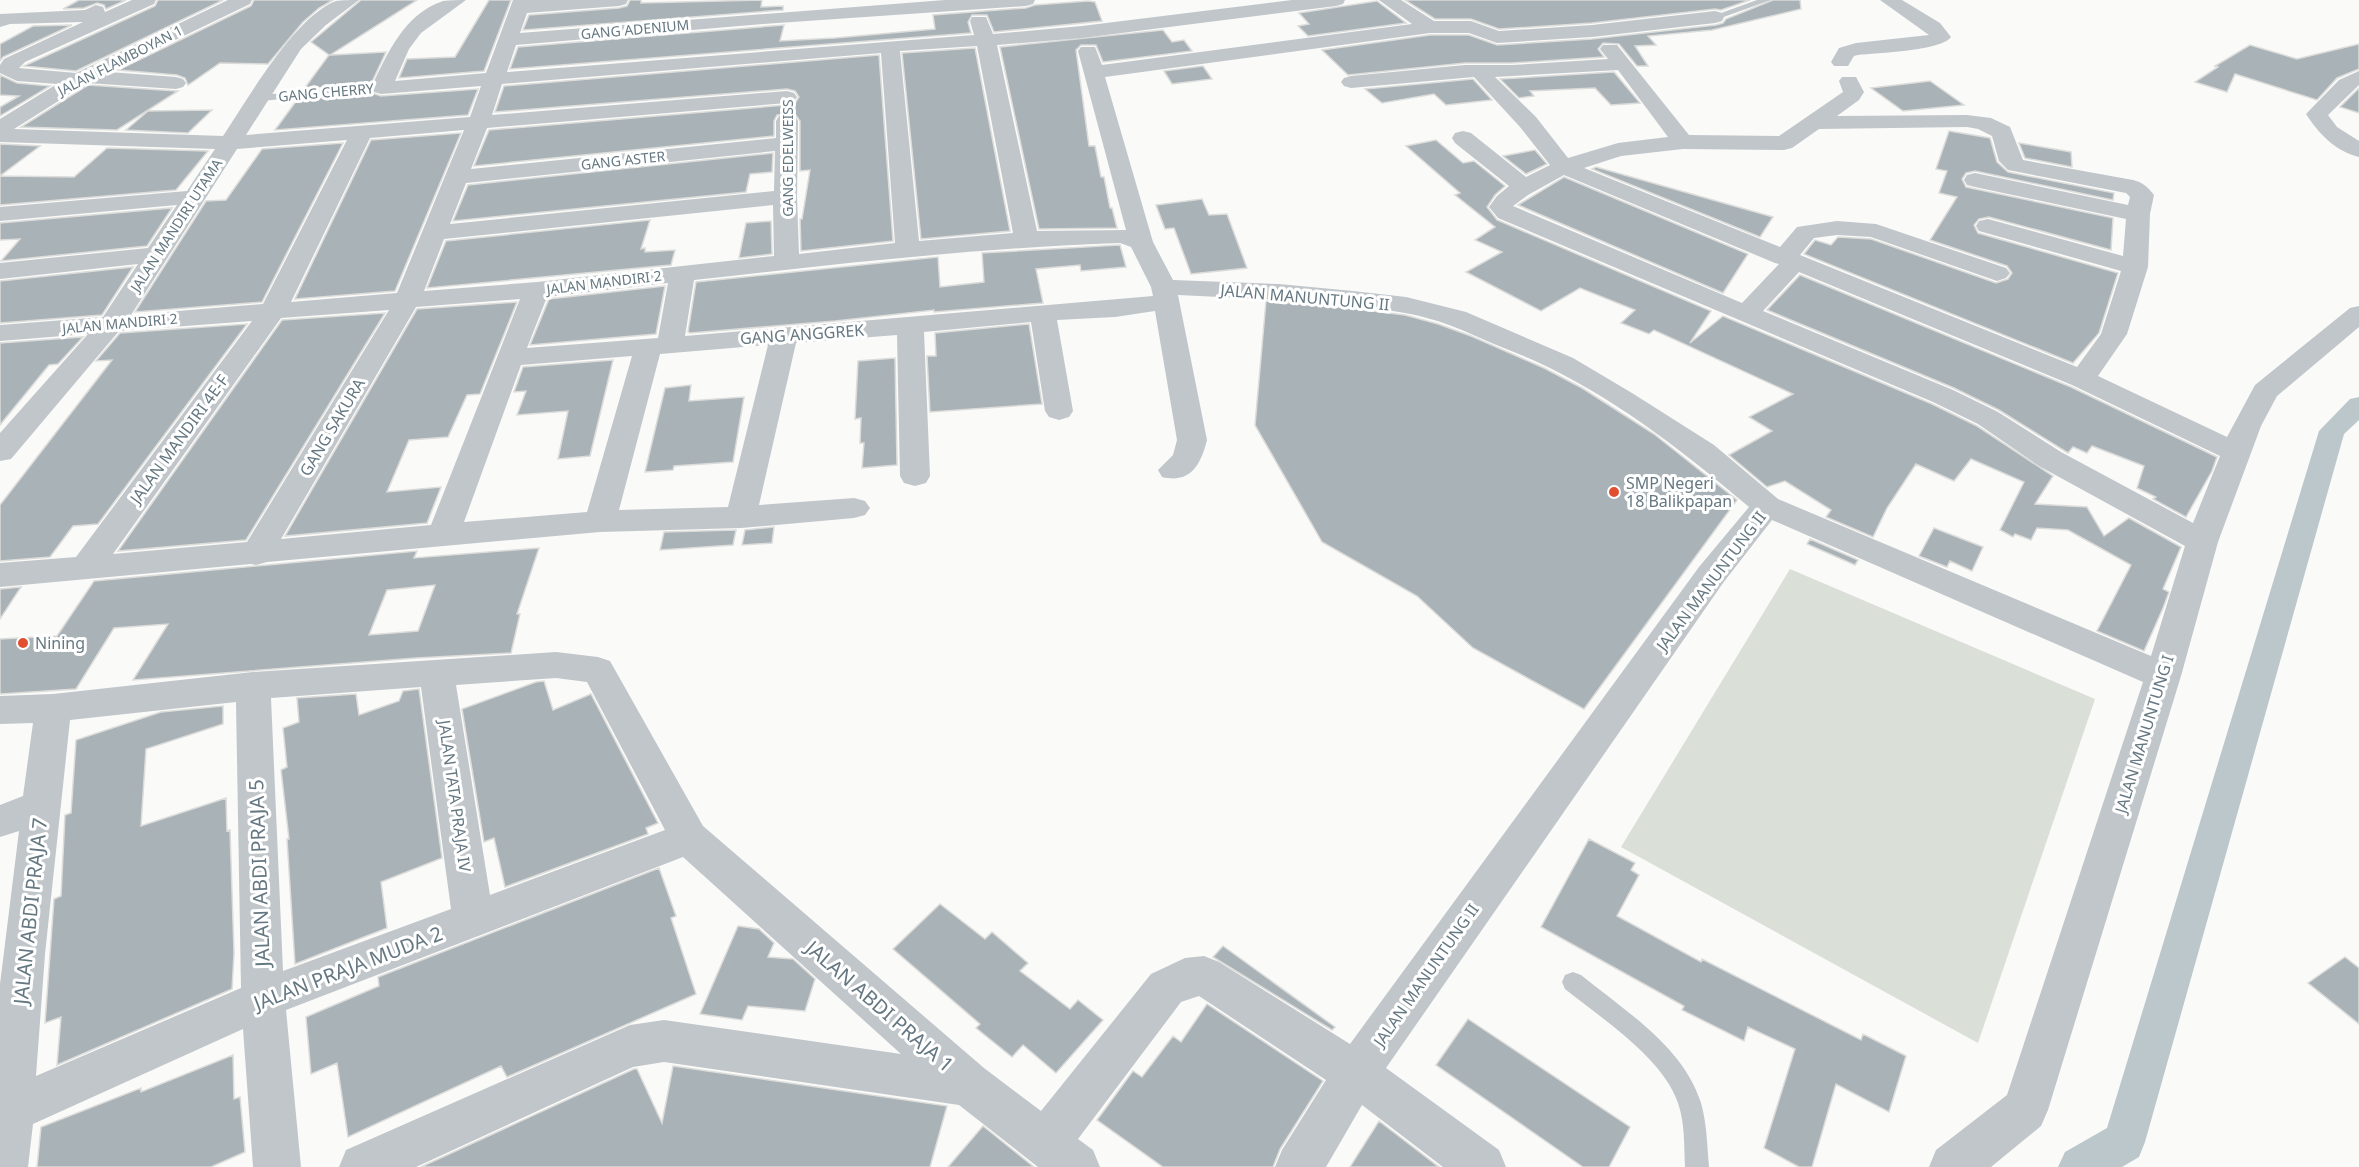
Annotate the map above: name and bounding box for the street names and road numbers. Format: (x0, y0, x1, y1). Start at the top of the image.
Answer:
street label: GANG ADENIUM (580, 15, 690, 43)
street label: JALAN FLAMBOYAN 1 (53, 20, 186, 101)
street label: GANG CHERRY (277, 78, 375, 106)
street label: GANG EDELWEISS (778, 99, 797, 217)
street label: GANG ASTER (580, 146, 666, 174)
street label: JALAN MANDIRI UTAMA (125, 155, 226, 297)
street label: JALAN MANDIRI 2 (543, 266, 663, 299)
street label: JALAN MANUNTUNG II (1218, 278, 1390, 315)
street label: JALAN MANDIRI 2 (60, 308, 178, 338)
street label: GANG ANGGREK (739, 319, 865, 349)
street label: JALAN MANDIRI 4E-F (124, 370, 233, 510)
street label: GANG SAKURA (294, 373, 370, 480)
street label: JALAN MANUNTUNG II (1650, 507, 1771, 657)
street label: JALAN MANUNTUNG I (2109, 652, 2179, 818)
street label: JALAN TATA PRAJA IV (433, 717, 477, 874)
street label: JALAN ABDI PRAJA 5 (242, 779, 276, 969)
street label: JALAN ABDI PRAJA 7 (7, 816, 53, 1008)
street label: JALAN MANUNTUNG II (1367, 899, 1484, 1052)
street label: JALAN PRAJA MUDA 2 (248, 920, 446, 1017)
street label: JALAN ABDI PRAJA 1 (799, 933, 960, 1078)

